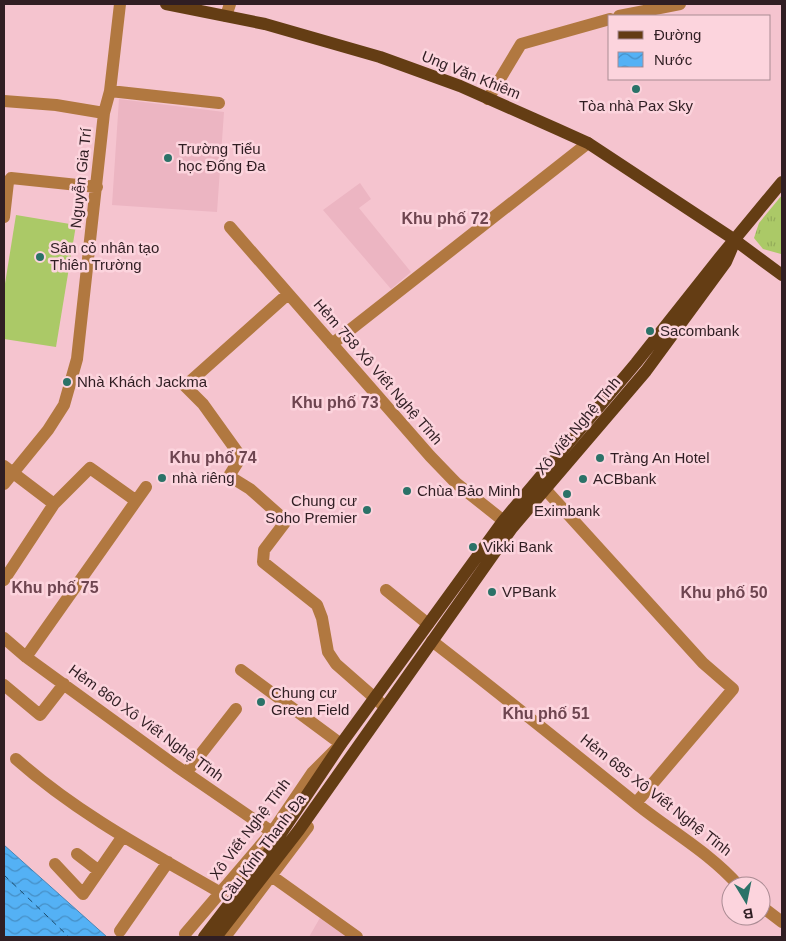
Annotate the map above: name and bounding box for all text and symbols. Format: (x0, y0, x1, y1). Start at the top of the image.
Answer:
legend (608, 15, 771, 80)
text: Đường (654, 26, 701, 43)
street label: Ung Văn Khiêm (419, 47, 523, 102)
text: Nước (654, 51, 693, 68)
marker: Tòa nhà Pax Sky (630, 83, 642, 95)
place label: Tòa nhà Pax Sky (579, 97, 694, 114)
street label: Nguyễn Gia Trí (67, 126, 94, 229)
place label: Trường Tiểu học Đống Đa (178, 140, 266, 174)
marker: Trường Tiểu học Đống Đa (162, 152, 174, 164)
district label: Khu phố 72 (401, 210, 489, 227)
place label: Sân cỏ nhân tạo Thiên Trường (50, 239, 159, 273)
marker: Sân cỏ nhân tạo Thiên Trường (34, 251, 46, 263)
street label: Hẻm 758 Xô Viết Nghệ Tĩnh (311, 296, 446, 448)
place label: Sacombank (660, 322, 740, 339)
marker: Sacombank (644, 325, 656, 337)
place label: Nhà Khách Jackma (77, 373, 208, 390)
street label: Xô Viết Nghệ Tĩnh (532, 373, 623, 478)
marker: Nhà Khách Jackma (61, 376, 73, 388)
district label: Khu phố 73 (291, 394, 379, 411)
district label: Khu phố 74 (169, 449, 257, 466)
place label: Tràng An Hotel (610, 449, 710, 466)
marker: Tràng An Hotel (594, 452, 606, 464)
place label: nhà riêng (172, 469, 235, 486)
place label: ACBbank (593, 470, 657, 487)
marker: nhà riêng (156, 472, 168, 484)
marker: ACBbank (577, 473, 589, 485)
place label: Chùa Bảo Minh (417, 482, 520, 499)
marker: Chùa Bảo Minh (401, 485, 413, 497)
marker: Eximbank (561, 488, 573, 500)
place label: Chung cư Soho Premier (265, 492, 357, 526)
place label: Eximbank (534, 502, 600, 519)
marker: Chung cư Soho Premier (361, 504, 373, 516)
place label: Vikki Bank (483, 538, 553, 555)
marker: Vikki Bank (467, 541, 479, 553)
district label: Khu phố 75 (11, 579, 99, 596)
place label: VPBank (502, 583, 557, 600)
district label: Khu phố 50 (680, 584, 768, 601)
marker: VPBank (486, 586, 498, 598)
street label: Hẻm 860 Xô Viết Nghệ Tĩnh (66, 661, 227, 784)
place label: Chung cư Green Field (271, 684, 349, 718)
marker: Chung cư Green Field (255, 696, 267, 708)
district label: Khu phố 51 (502, 705, 590, 722)
street label: Hẻm 685 Xô Viết Nghệ Tĩnh (577, 730, 735, 859)
street label: Xô Viết Nghệ Tĩnh (206, 775, 293, 883)
street label: Cầu Kinh Thanh Đa (216, 790, 309, 905)
north arrow (721, 876, 771, 926)
text: B (742, 905, 755, 923)

